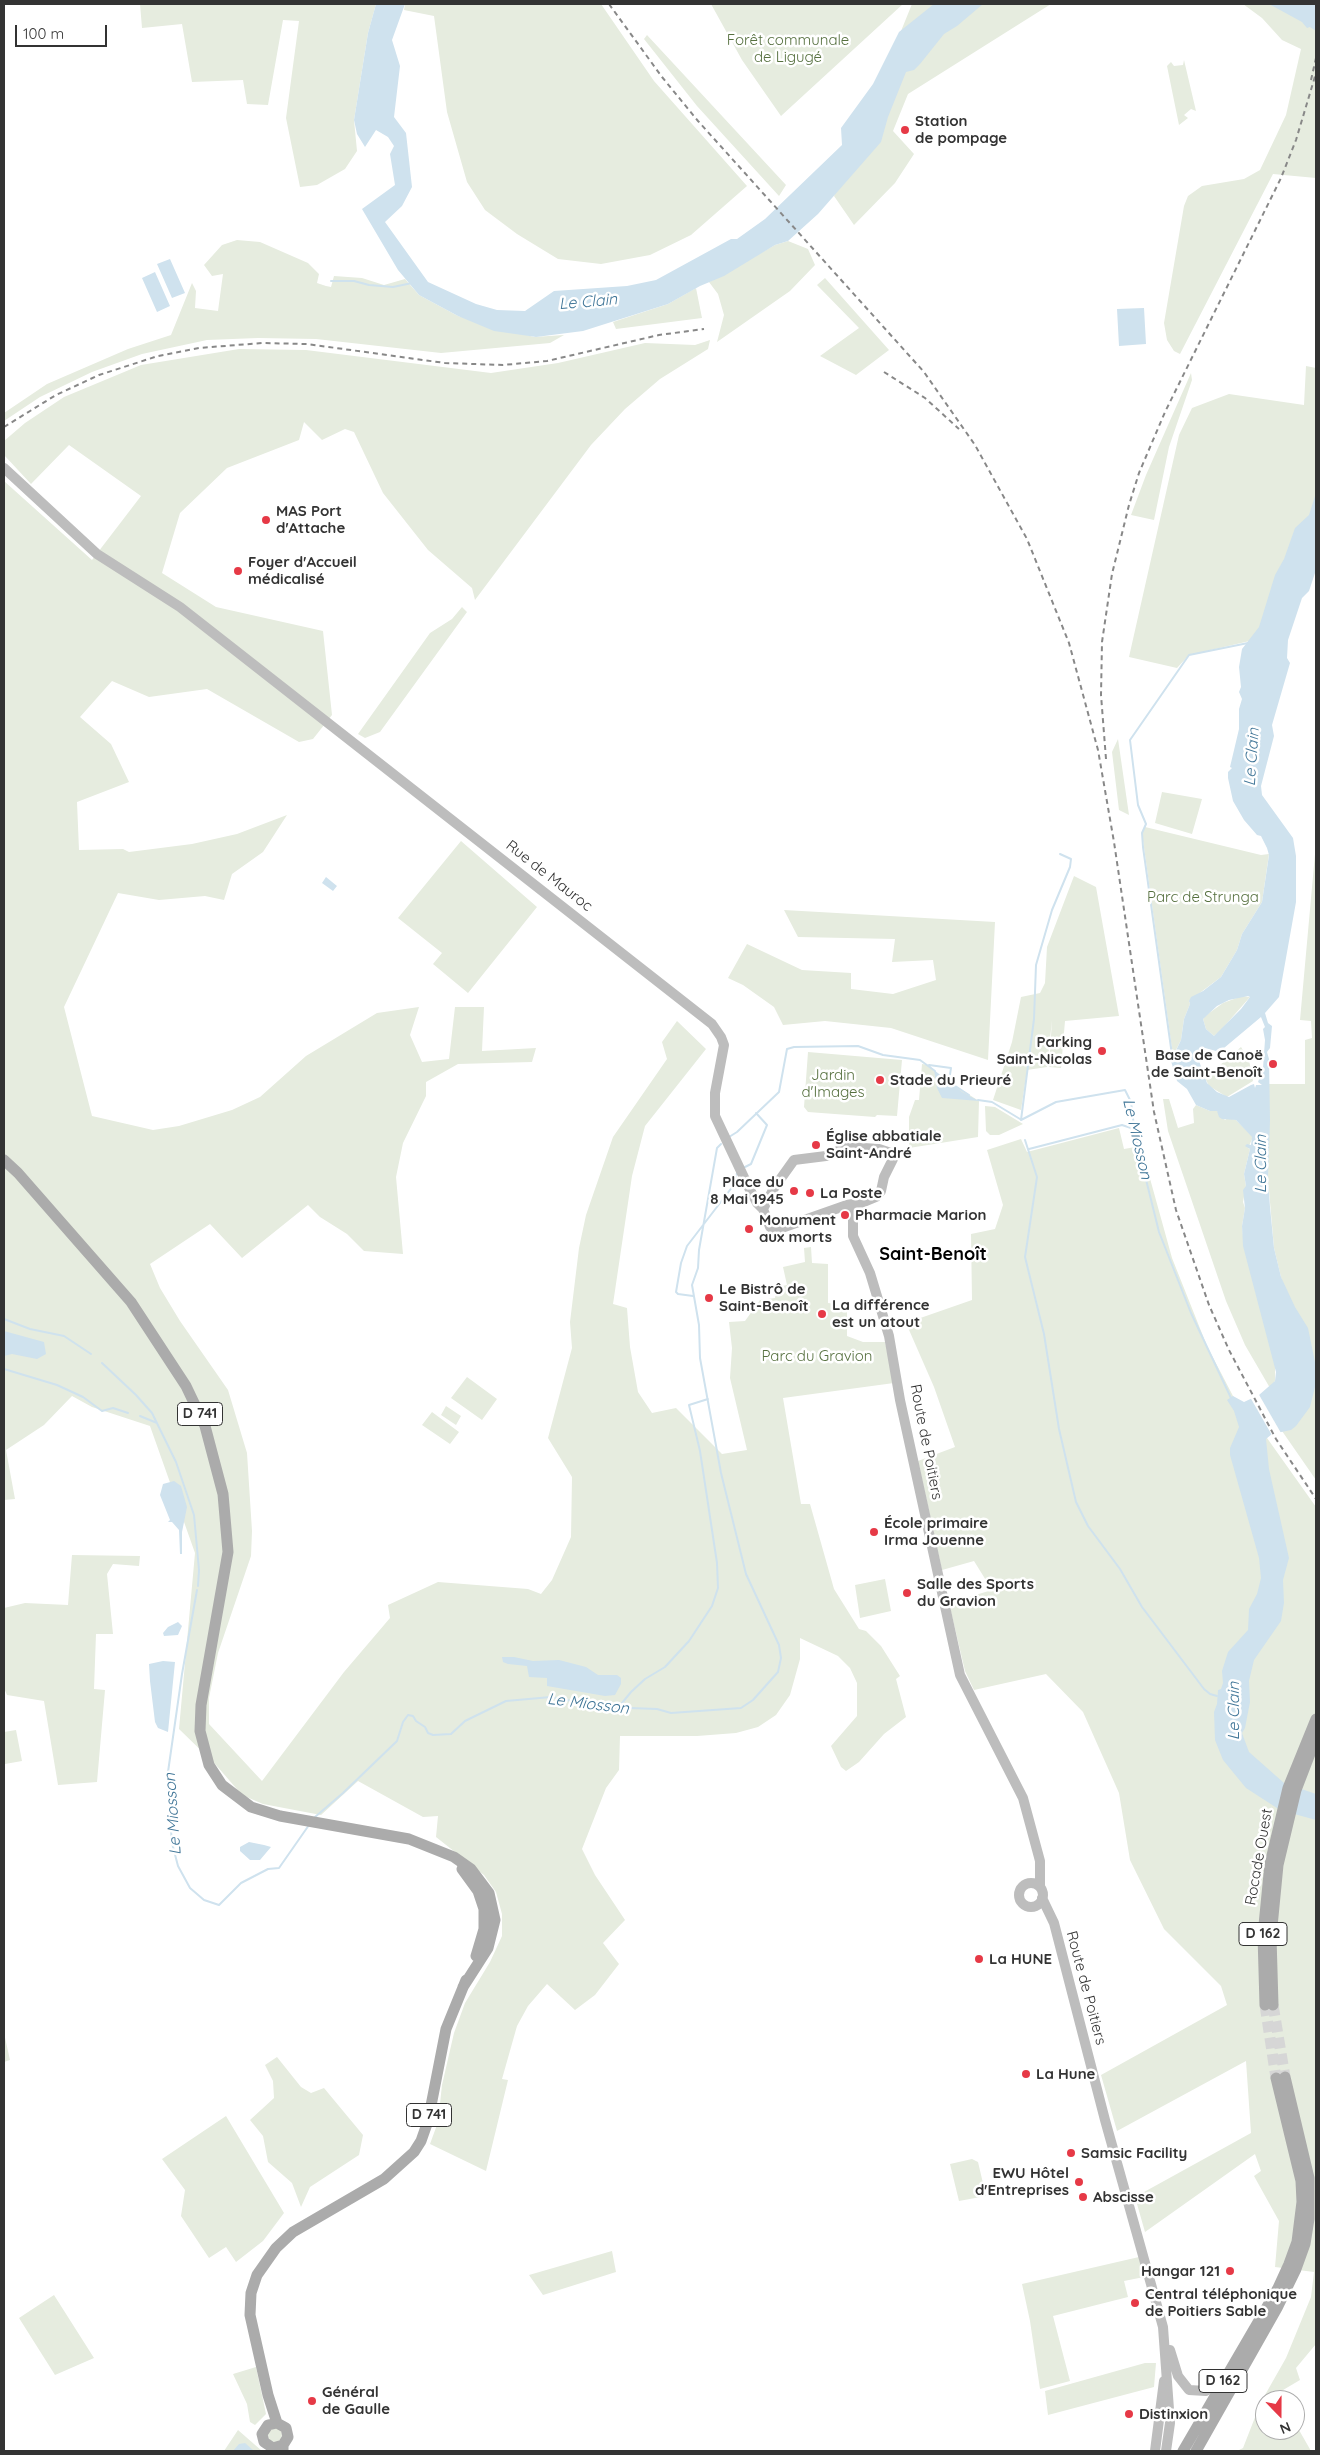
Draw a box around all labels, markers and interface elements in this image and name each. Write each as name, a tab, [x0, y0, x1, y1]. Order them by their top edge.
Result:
scale bar	[18, 15, 110, 47]
text: 100 m	[23, 24, 64, 43]
park label: Forêt communale de Ligugé	[727, 31, 849, 66]
place label: Station de pompage	[915, 112, 1007, 147]
marker: Station de pompage	[899, 124, 911, 136]
water label: Le Clain	[558, 290, 618, 314]
place label: MAS Port d'Attache	[276, 502, 345, 537]
marker: MAS Port d'Attache	[260, 514, 272, 526]
place label: Foyer d'Accueil médicalisé	[248, 553, 357, 588]
marker: Foyer d'Accueil médicalisé	[232, 565, 244, 577]
water label: Le Clain	[1240, 727, 1264, 787]
street label: Rue de Mauroc	[502, 837, 596, 915]
park label: Parc de Strunga	[1147, 888, 1259, 906]
place label: Parking Saint-Nicolas	[997, 1033, 1092, 1068]
marker: Parking Saint-Nicolas	[1096, 1045, 1108, 1057]
place label: Base de Canoë de Saint-Benoît	[1151, 1046, 1263, 1081]
marker: Base de Canoë de Saint-Benoît	[1267, 1058, 1279, 1070]
park label: Jardin d'Images	[801, 1066, 865, 1101]
place label: Stade du Prieuré	[890, 1071, 1011, 1089]
marker: Stade du Prieuré	[874, 1074, 886, 1086]
water label: Le Miosson	[1118, 1097, 1156, 1181]
place label: Église abbatiale Saint-André	[826, 1127, 942, 1162]
water label: Le Clain	[1251, 1135, 1271, 1193]
marker: Église abbatiale Saint-André	[810, 1139, 822, 1151]
place label: Place du 8 Mai 1945	[710, 1173, 784, 1208]
place label: La Poste	[820, 1184, 882, 1202]
marker: Place du 8 Mai 1945	[788, 1185, 800, 1197]
marker: La Poste	[804, 1187, 816, 1199]
place label: Pharmacie Marion	[855, 1206, 986, 1224]
marker: Pharmacie Marion	[839, 1209, 851, 1221]
place label: Monument aux morts	[759, 1211, 836, 1246]
marker: Monument aux morts	[743, 1223, 755, 1235]
district label: Saint-Benoît	[879, 1244, 987, 1266]
place label: Le Bistrô de Saint-Benoît	[719, 1280, 809, 1315]
marker: Le Bistrô de Saint-Benoît	[703, 1292, 715, 1304]
place label: La différence est un atout	[832, 1296, 930, 1331]
marker: La différence est un atout	[816, 1308, 828, 1320]
park label: Parc du Gravion	[761, 1347, 873, 1365]
street label: Route de Poitiers	[906, 1383, 946, 1501]
road number: D 741	[178, 1402, 222, 1426]
place label: École primaire Irma Jouenne	[884, 1514, 988, 1549]
marker: École primaire Irma Jouenne	[868, 1526, 880, 1538]
place label: Salle des Sports du Gravion	[917, 1575, 1034, 1610]
marker: Salle des Sports du Gravion	[901, 1587, 913, 1599]
water label: Le Clain	[1224, 1682, 1244, 1740]
water label: Le Miosson	[546, 1689, 630, 1719]
water label: Le Miosson	[161, 1772, 185, 1856]
street label: Rocade Ouest	[1242, 1807, 1276, 1907]
road number: D 162	[1239, 1922, 1287, 1946]
street label: Route de Poitiers	[1062, 1929, 1110, 2047]
place label: La HUNE	[989, 1950, 1052, 1968]
marker: La HUNE	[973, 1953, 985, 1965]
place label: La Hune	[1036, 2065, 1095, 2083]
marker: La Hune	[1020, 2068, 1032, 2080]
road number: D 741	[406, 2104, 452, 2126]
place label: Samsic Facility	[1081, 2144, 1187, 2162]
marker: Samsic Facility	[1065, 2147, 1077, 2159]
place label: EWU Hôtel d'Entreprises	[975, 2164, 1069, 2199]
marker: EWU Hôtel d'Entreprises	[1073, 2176, 1085, 2188]
place label: Abscisse	[1093, 2188, 1154, 2206]
marker: Abscisse	[1077, 2191, 1089, 2203]
place label: Hangar 121	[1141, 2262, 1220, 2280]
marker: Hangar 121	[1224, 2265, 1236, 2277]
place label: Central téléphonique de Poitiers Sable	[1145, 2285, 1297, 2320]
marker: Central téléphonique de Poitiers Sable	[1129, 2297, 1141, 2309]
road number: D 162	[1199, 2370, 1247, 2392]
place label: Général de Gaulle	[322, 2383, 390, 2418]
north arrow	[1255, 2390, 1305, 2440]
marker: Général de Gaulle	[306, 2395, 318, 2407]
place label: Distinxion	[1139, 2405, 1208, 2423]
marker: Distinxion	[1123, 2408, 1135, 2420]
text: N	[1277, 2418, 1293, 2438]

